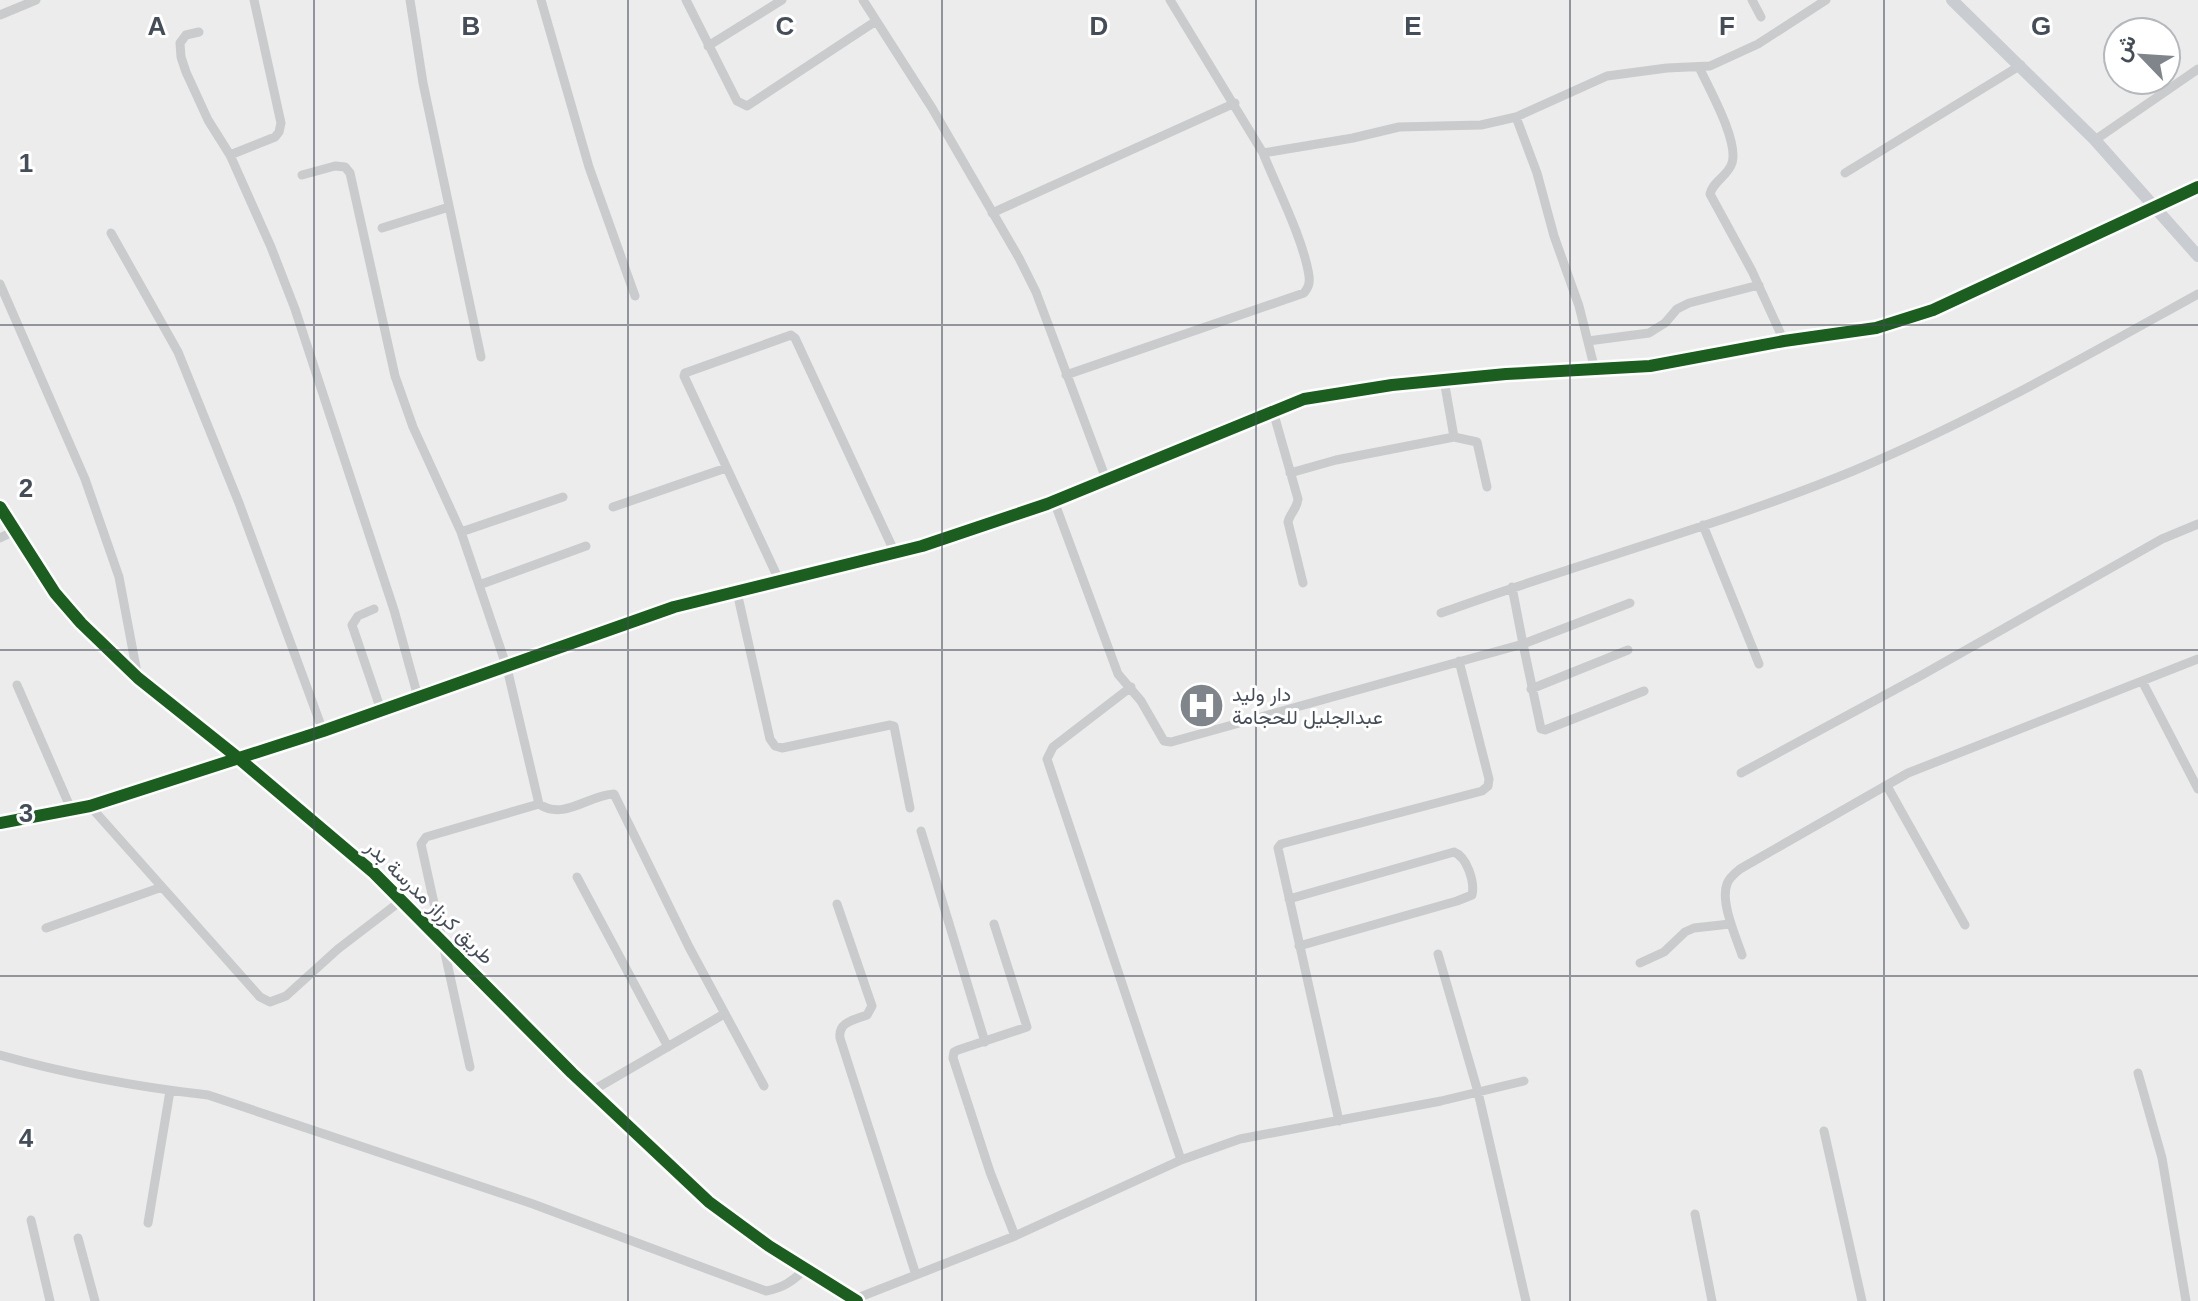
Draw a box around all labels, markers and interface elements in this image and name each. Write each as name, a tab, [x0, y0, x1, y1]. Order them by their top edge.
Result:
text: A	[148, 11, 167, 41]
text: B	[462, 11, 480, 41]
text: C	[776, 11, 795, 41]
text: D	[1090, 11, 1108, 41]
text: E	[1404, 11, 1422, 41]
text: F	[1719, 11, 1735, 41]
text: G	[2031, 11, 2051, 41]
north arrow	[2102, 16, 2182, 96]
text: ش	[2107, 30, 2142, 65]
text: 1	[19, 148, 33, 178]
text: 2	[19, 473, 33, 503]
hospital icon: دار وليد عبدالجليل للحجامة	[1177, 681, 1225, 729]
place label: دار وليد عبدالجليل للحجامة	[1232, 683, 1383, 729]
text: 3	[19, 798, 33, 828]
street label: طريق كرزاز مدرسة بدر	[360, 835, 498, 970]
text: 4	[19, 1123, 34, 1153]

